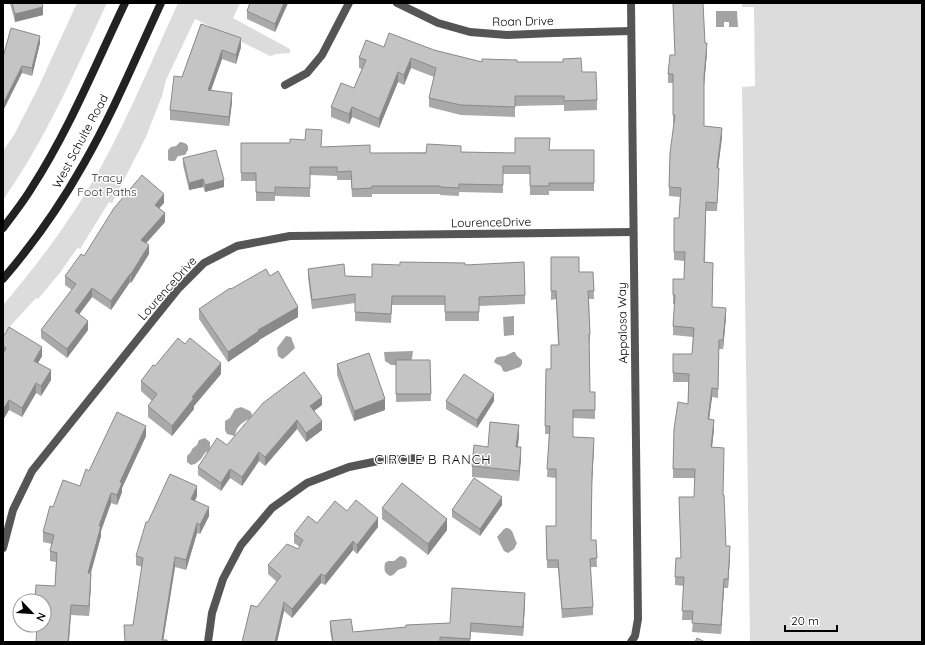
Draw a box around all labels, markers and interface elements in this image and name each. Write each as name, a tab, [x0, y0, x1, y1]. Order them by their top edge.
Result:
street label: Roan Drive	[492, 13, 554, 29]
street label: West Schulte Road	[49, 91, 111, 191]
park label: Tracy Foot Paths	[77, 170, 137, 199]
street label: LourenceDrive	[451, 214, 532, 230]
street label: LourenceDrive	[135, 253, 200, 323]
street label: Appalosa Way	[614, 282, 630, 364]
district label: CIRCLE B RANCH	[374, 451, 492, 467]
north arrow	[12, 593, 52, 633]
scale bar	[785, 607, 837, 633]
text: N	[33, 611, 49, 624]
text: 20 m	[791, 613, 819, 628]

